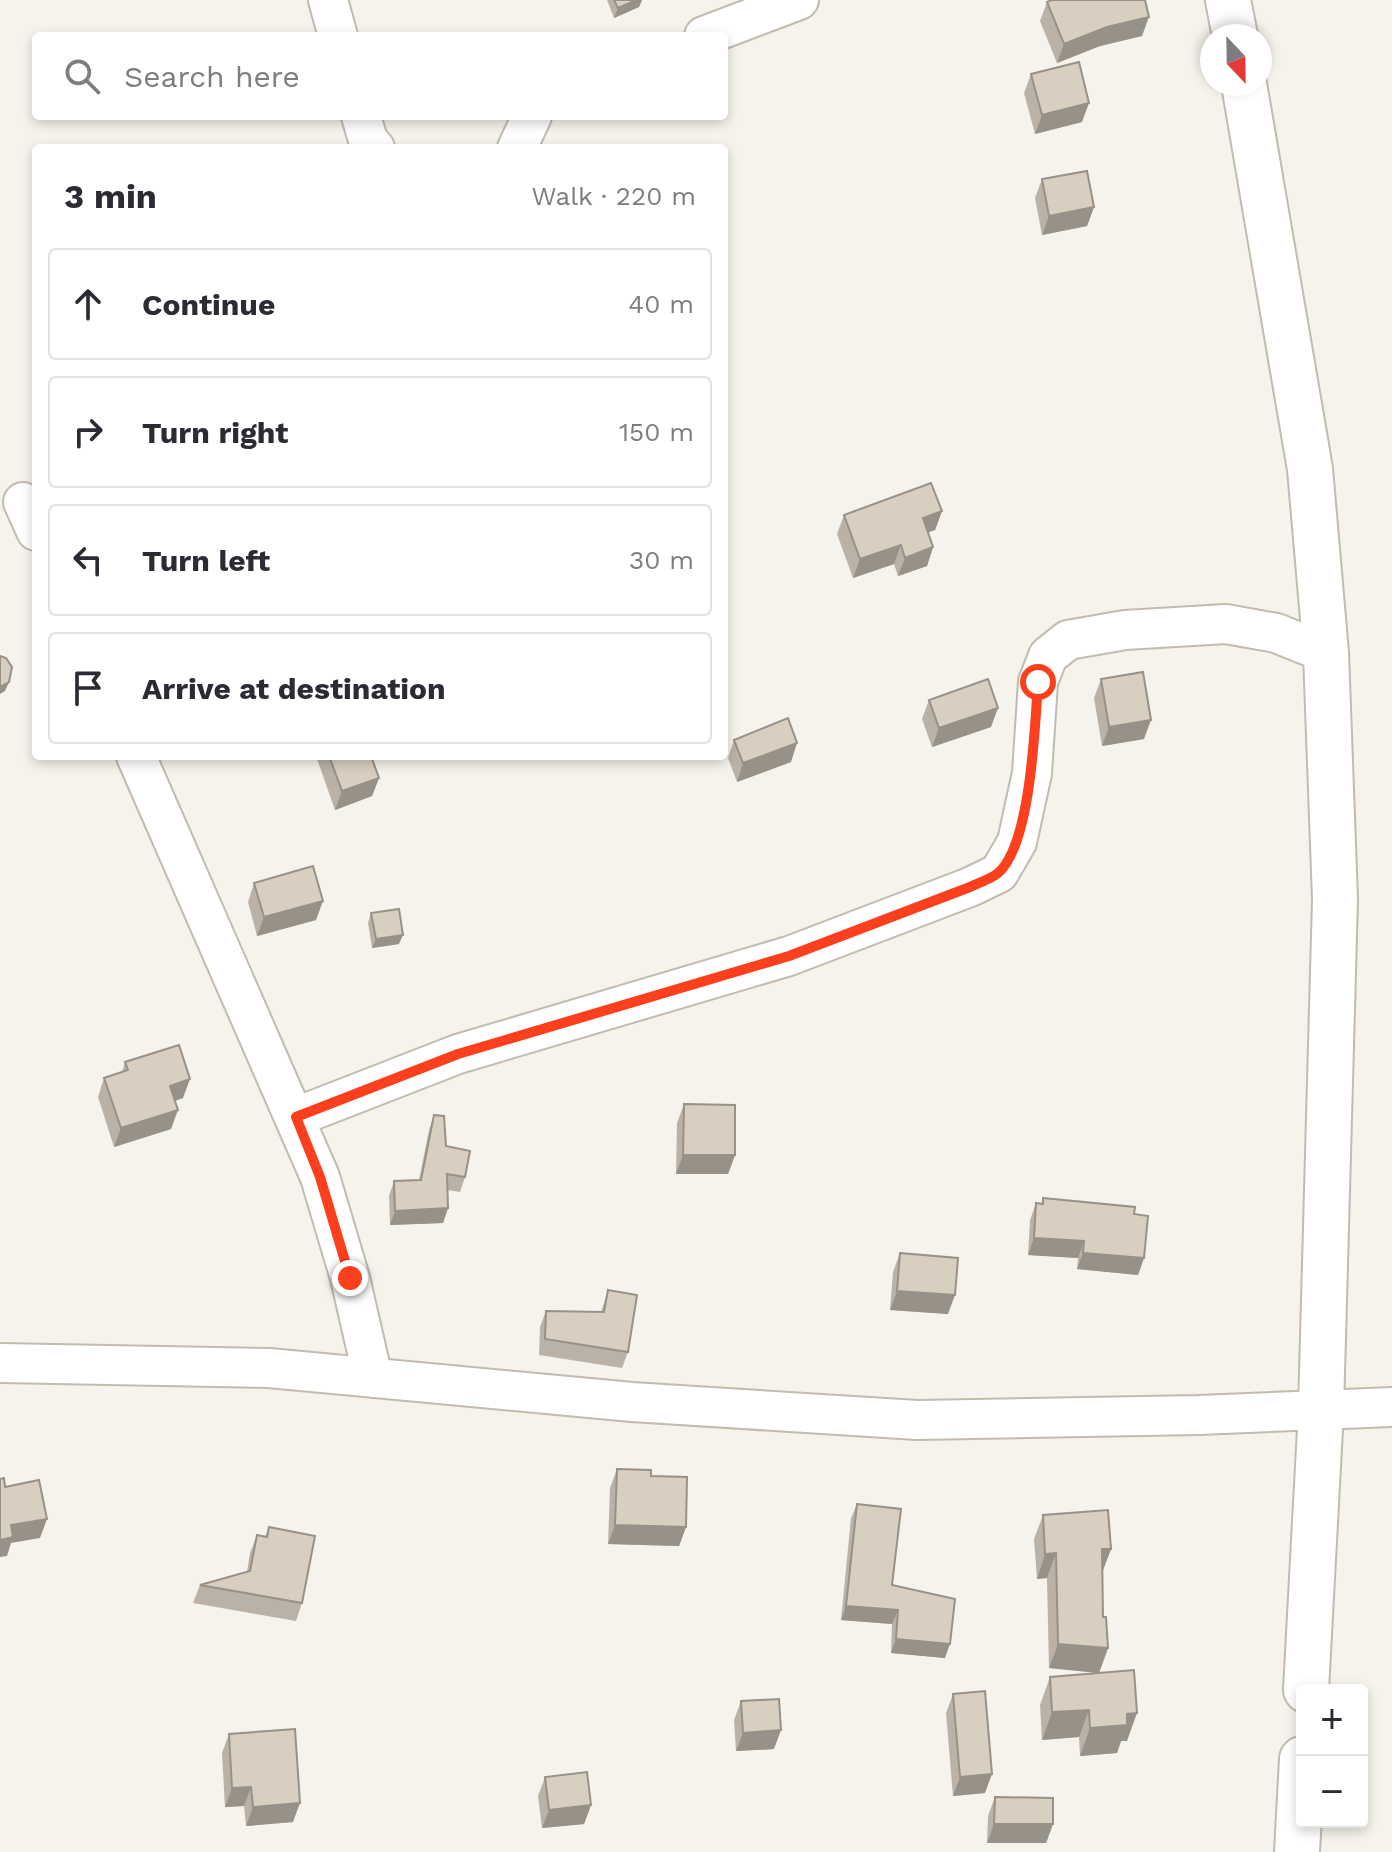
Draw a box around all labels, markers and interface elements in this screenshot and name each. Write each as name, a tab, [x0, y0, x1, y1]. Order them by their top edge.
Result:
north arrow	[1200, 24, 1272, 96]
search box	[32, 32, 728, 120]
icon: search	[60, 54, 104, 98]
text: Search here	[124, 59, 300, 94]
text: 3 min	[64, 176, 157, 216]
text: Walk · 220 m	[531, 181, 696, 211]
icon: ahead	[66, 282, 110, 326]
text: Continue	[142, 287, 275, 322]
text: 40 m	[628, 289, 694, 319]
icon: right	[66, 410, 110, 454]
text: Turn right	[142, 415, 288, 450]
text: 150 m	[619, 417, 694, 447]
icon: left	[66, 538, 110, 582]
text: Turn left	[142, 543, 270, 578]
text: 30 m	[629, 545, 694, 575]
route start	[1020, 664, 1056, 700]
icon: arrive	[66, 666, 110, 710]
text: Arrive at destination	[142, 671, 446, 706]
route end	[332, 1260, 368, 1296]
map controls	[1296, 1684, 1368, 1828]
button: +	[1296, 1684, 1368, 1756]
button: −	[1296, 1756, 1368, 1828]

